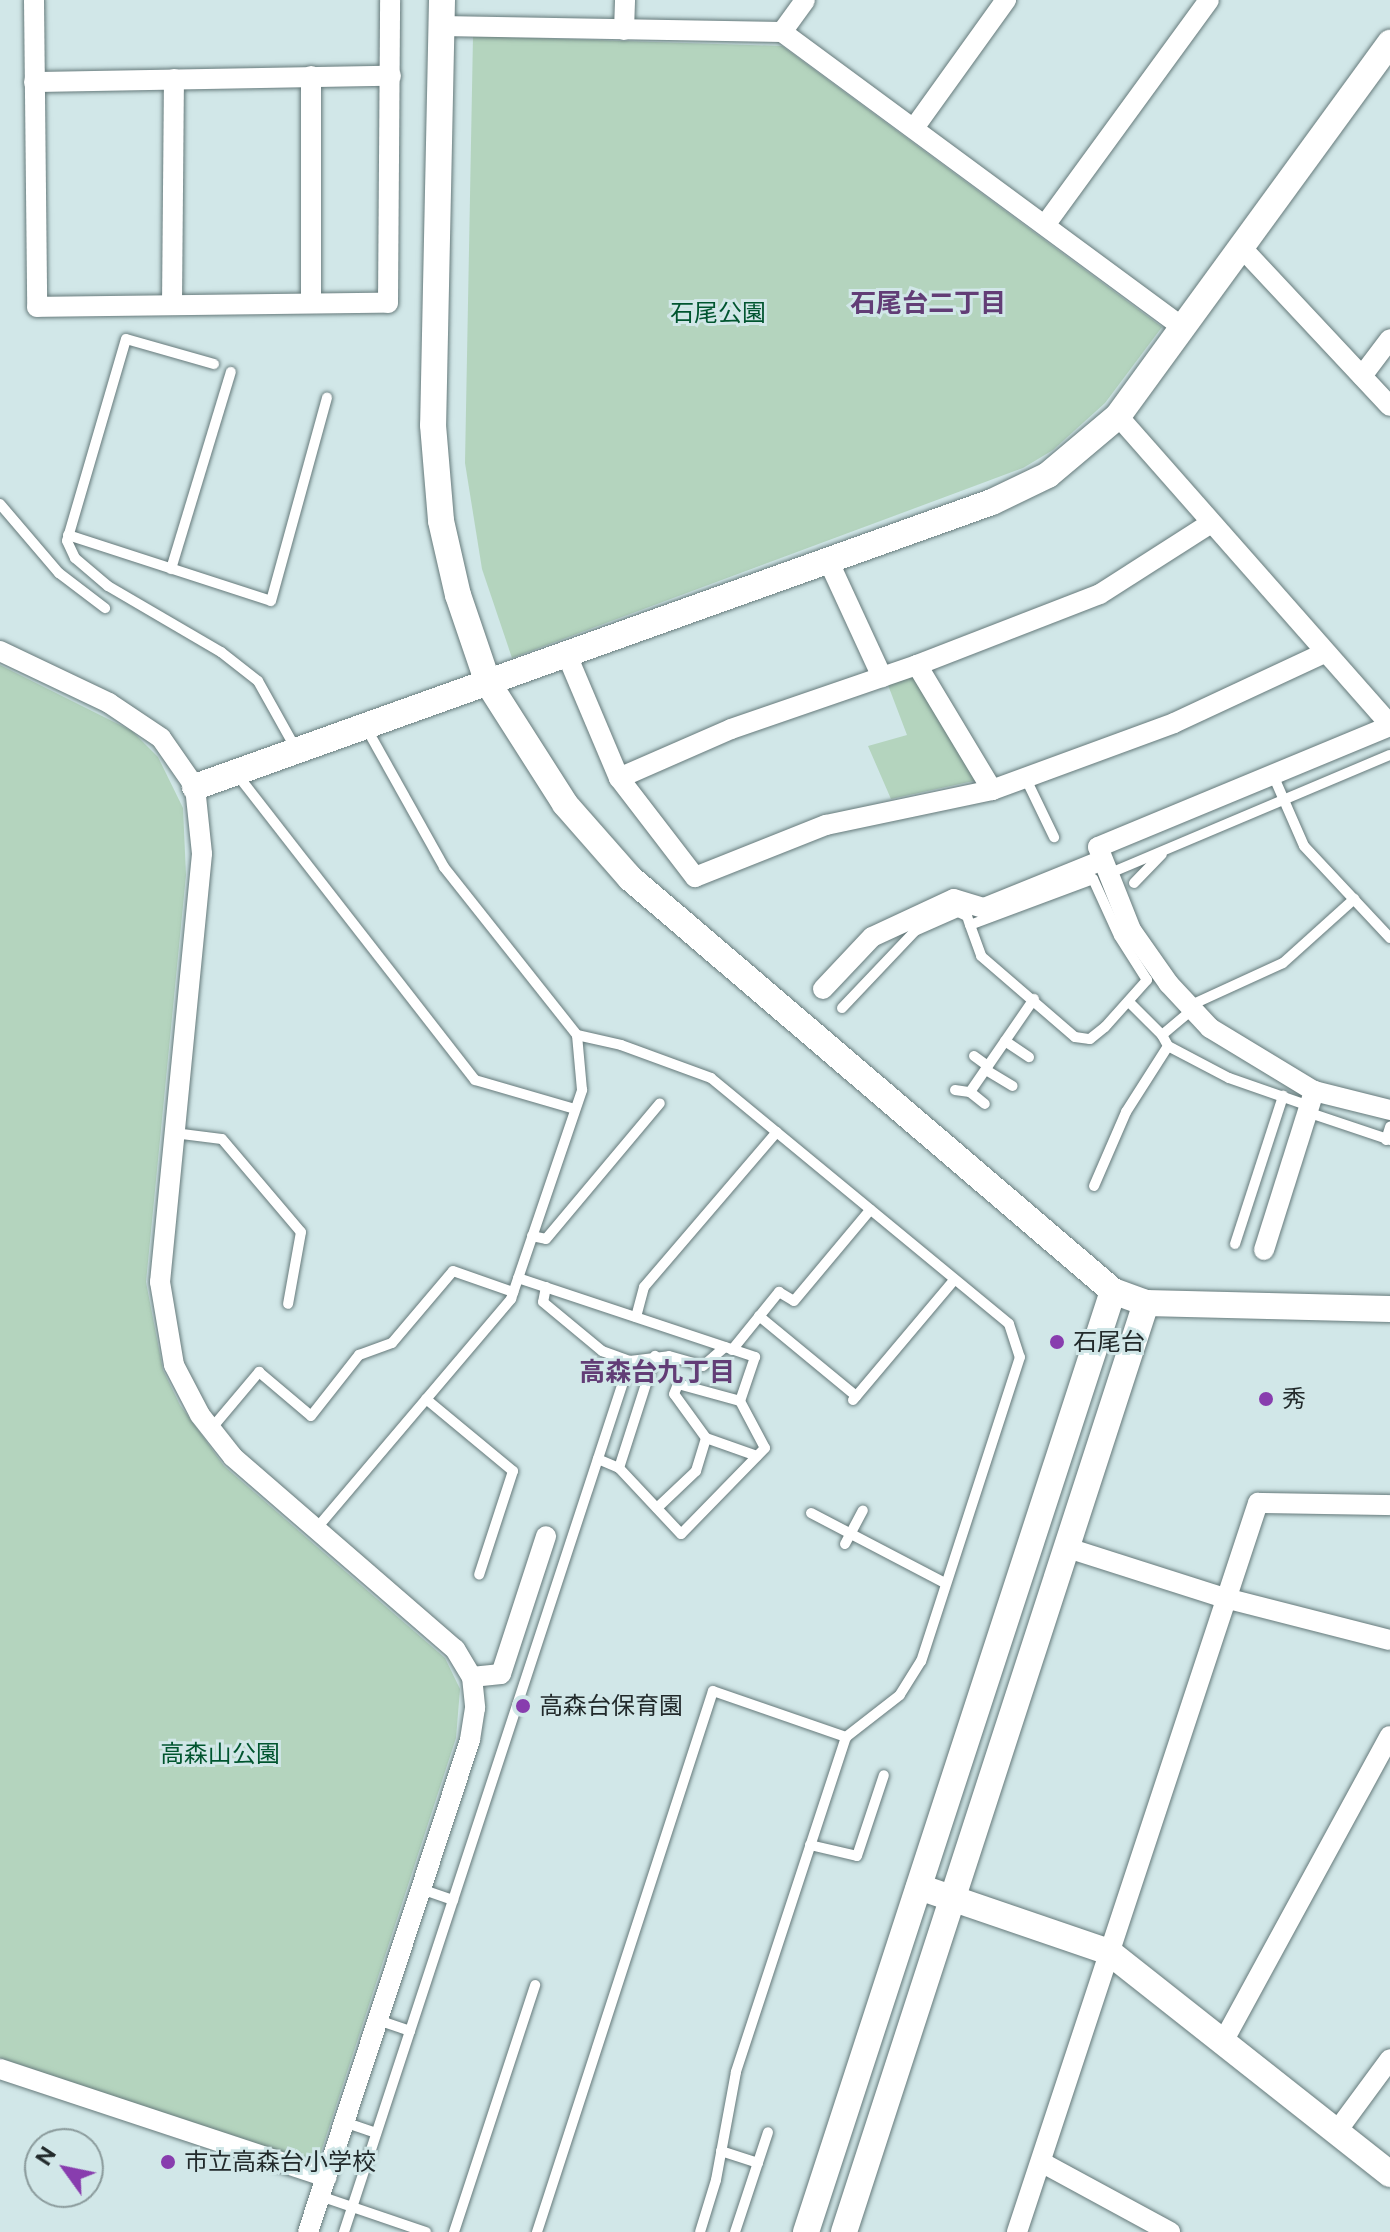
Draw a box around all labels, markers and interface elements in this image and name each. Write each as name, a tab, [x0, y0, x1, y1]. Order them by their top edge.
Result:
district label: 石尾台二丁目	[850, 287, 1006, 319]
park label: 石尾公園	[670, 299, 766, 327]
place label: 石尾台	[1073, 1328, 1145, 1356]
marker: 石尾台	[1048, 1333, 1066, 1351]
district label: 高森台九丁目	[579, 1356, 735, 1388]
place label: 秀	[1282, 1385, 1306, 1413]
marker: 秀	[1257, 1390, 1275, 1408]
place label: 高森台保育園	[539, 1692, 683, 1720]
marker: 高森台保育園	[514, 1697, 532, 1715]
park label: 高森山公園	[160, 1740, 280, 1768]
north arrow	[24, 2128, 104, 2208]
text: N	[30, 2142, 61, 2170]
place label: 市立高森台小学校	[184, 2148, 376, 2176]
marker: 市立高森台小学校	[159, 2153, 177, 2171]

